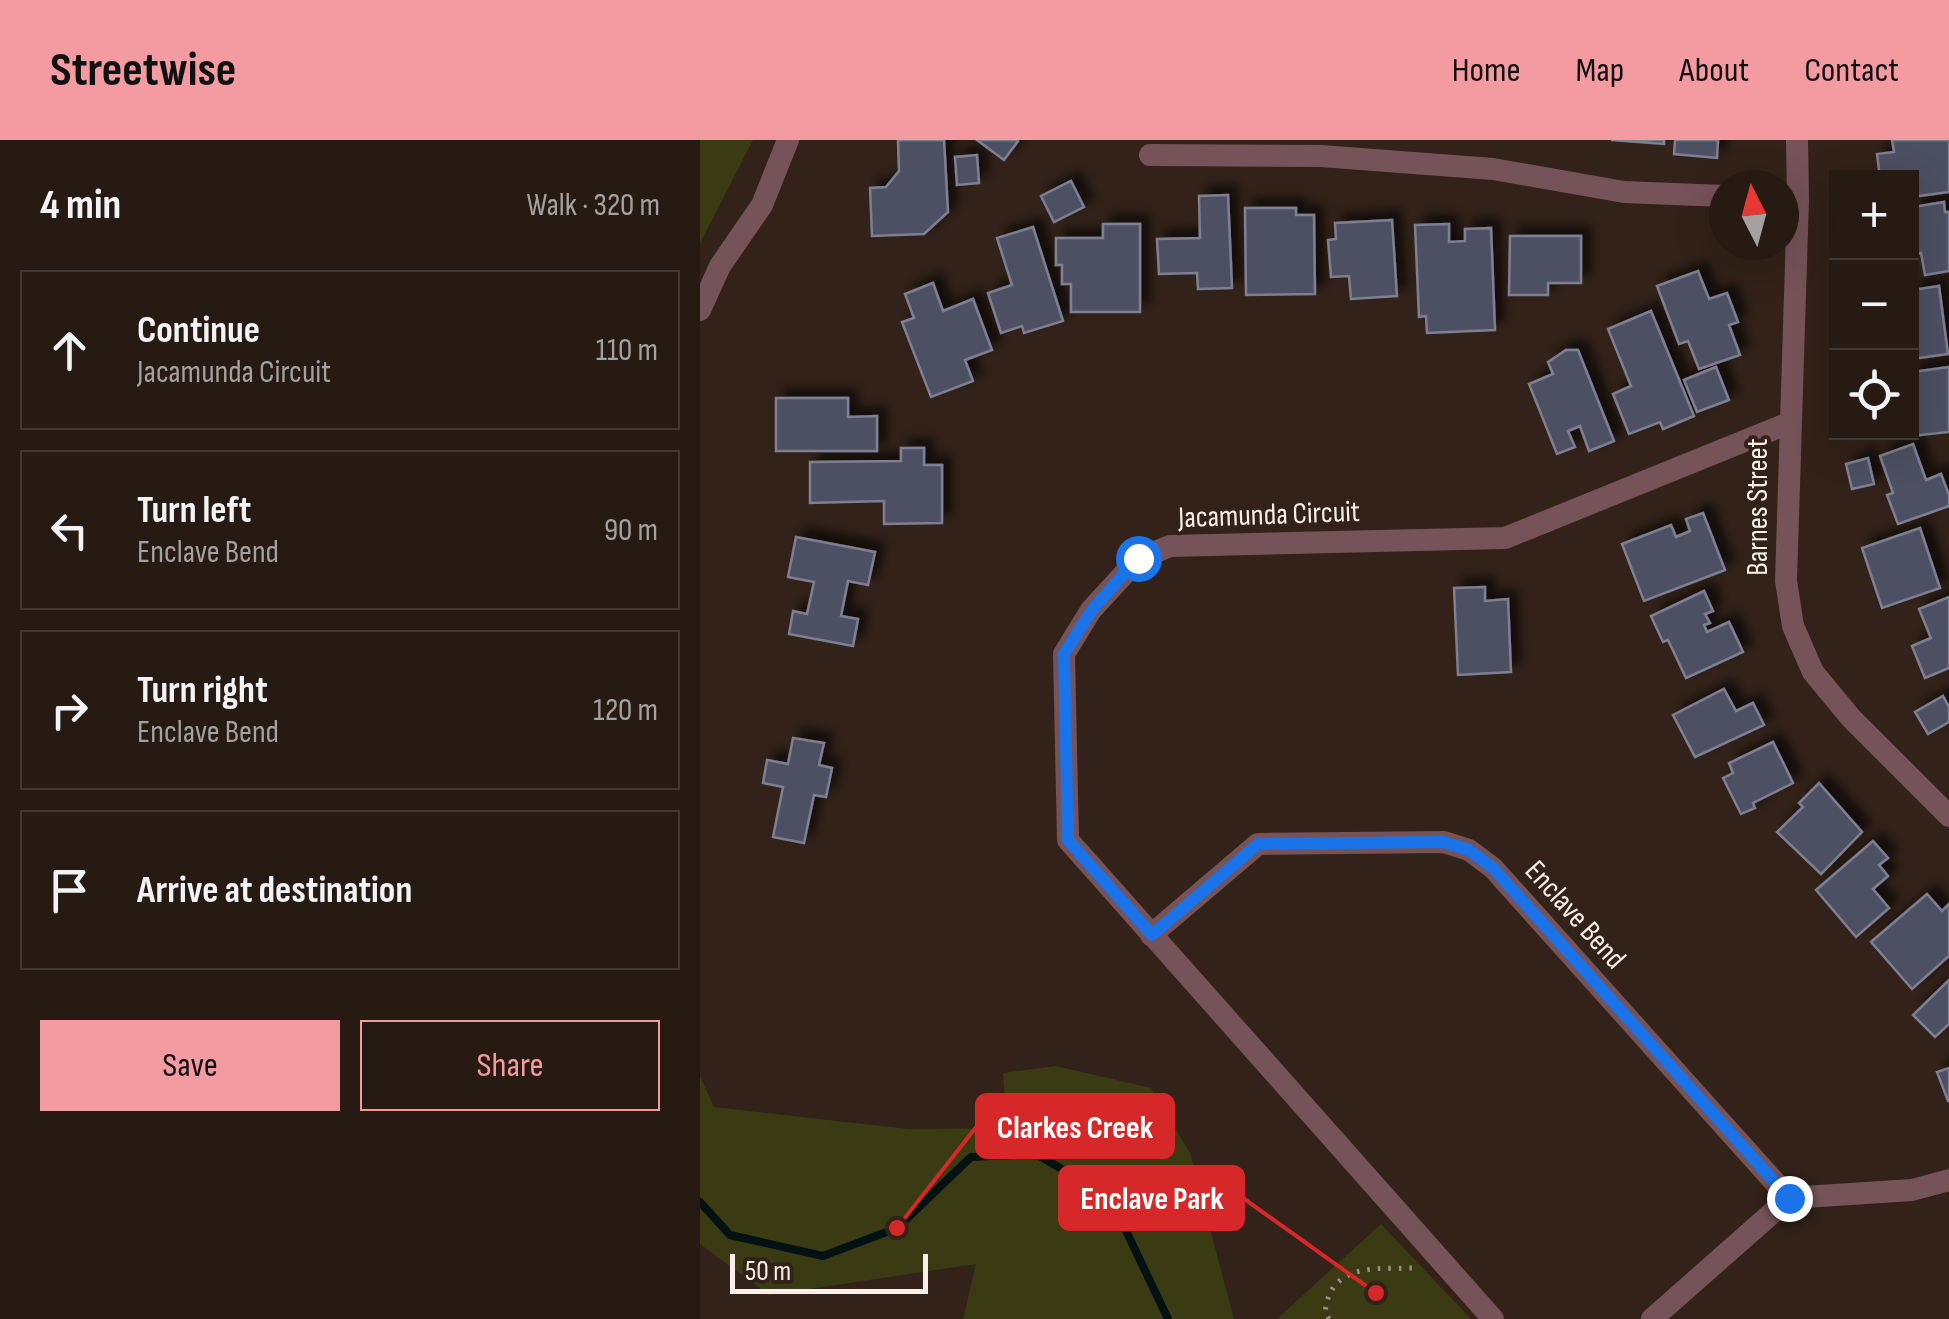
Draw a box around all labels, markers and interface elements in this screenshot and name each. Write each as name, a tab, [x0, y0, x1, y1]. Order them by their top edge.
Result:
text: Streetwise	[50, 42, 236, 99]
text: Home	[1452, 49, 1521, 92]
text: Map	[1576, 49, 1624, 92]
text: About	[1679, 49, 1749, 92]
text: Contact	[1804, 49, 1899, 92]
north arrow	[1709, 170, 1799, 260]
map controls	[1829, 170, 1919, 440]
button: +	[1829, 170, 1919, 260]
text: 4 min	[40, 180, 121, 231]
text: Walk · 320 m	[526, 186, 660, 225]
button: −	[1829, 260, 1919, 350]
text: Continue	[137, 308, 260, 353]
icon: ahead	[42, 323, 97, 378]
text: 110 m	[596, 331, 658, 370]
button: locate	[1829, 350, 1919, 440]
text: Jacamunda Circuit	[137, 353, 331, 392]
street label: Barnes Street	[1740, 438, 1776, 576]
text: Turn left	[137, 488, 251, 533]
street label: Jacamunda Circuit	[1176, 494, 1361, 536]
icon: left	[42, 503, 97, 558]
text: 90 m	[604, 511, 658, 550]
text: Enclave Bend	[137, 533, 279, 572]
route start	[1116, 536, 1162, 582]
text: Turn right	[137, 668, 268, 713]
icon: right	[42, 683, 97, 738]
text: 120 m	[593, 691, 658, 730]
text: Enclave Bend	[137, 713, 279, 752]
street label: Enclave Bend	[1517, 854, 1633, 976]
icon: arrive	[42, 863, 97, 918]
text: Arrive at destination	[137, 868, 412, 913]
button: Save	[40, 1020, 340, 1111]
button: Share	[360, 1020, 660, 1111]
callout: Clarkes Creek	[977, 1095, 1173, 1157]
text: Clarkes Creek	[997, 1109, 1154, 1148]
callout: Enclave Park	[1060, 1167, 1243, 1229]
route end	[1767, 1176, 1813, 1222]
text: Enclave Park	[1080, 1180, 1224, 1219]
scale bar	[730, 1249, 928, 1294]
text: 50 m	[745, 1255, 791, 1288]

